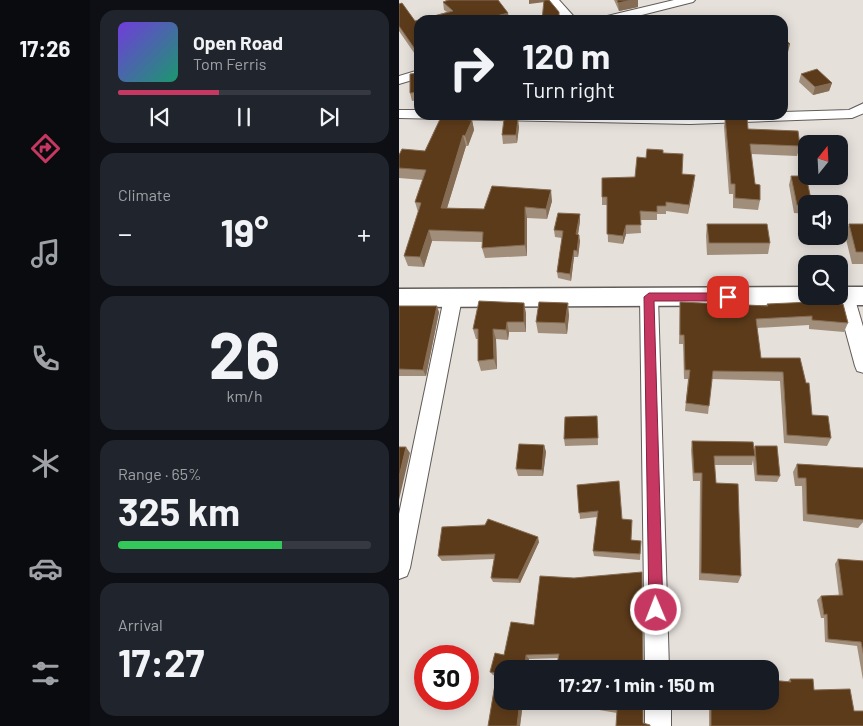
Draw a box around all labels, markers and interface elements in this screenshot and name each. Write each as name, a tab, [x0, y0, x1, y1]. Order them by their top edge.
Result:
text: Open Road	[193, 31, 283, 54]
text: 120 m	[522, 34, 610, 76]
text: 17:26	[20, 35, 70, 61]
icon: right	[439, 35, 504, 100]
text: Tom Ferris	[193, 54, 267, 73]
text: Turn right	[522, 76, 615, 102]
icon: previous	[146, 103, 174, 131]
icon: pause	[230, 103, 258, 131]
icon: next	[315, 103, 343, 131]
icon: directions	[28, 131, 63, 166]
north arrow	[798, 135, 848, 185]
map controls	[798, 135, 848, 305]
text: Climate	[118, 185, 171, 204]
button: sound	[798, 195, 848, 245]
text: 19°	[221, 209, 268, 255]
text: −	[118, 216, 132, 250]
text: +	[357, 216, 371, 250]
icon: music	[28, 236, 63, 271]
button: search	[798, 255, 848, 305]
pin	[707, 276, 749, 318]
icon: arrive	[714, 283, 742, 311]
text: 26	[209, 314, 280, 392]
icon: phone	[28, 341, 63, 376]
text: km/h	[226, 386, 263, 405]
icon: climate	[28, 446, 63, 481]
text: Range · 65%	[118, 464, 201, 483]
text: 325 km	[118, 488, 240, 534]
icon: car	[28, 551, 63, 586]
position arrow	[629, 583, 681, 635]
text: Arrival	[118, 615, 163, 634]
text: 17:27	[118, 639, 204, 685]
speed limit sign: 30	[414, 645, 479, 710]
icon: filters	[28, 656, 63, 691]
text: 17:27 · 1 min · 150 m	[558, 673, 715, 696]

